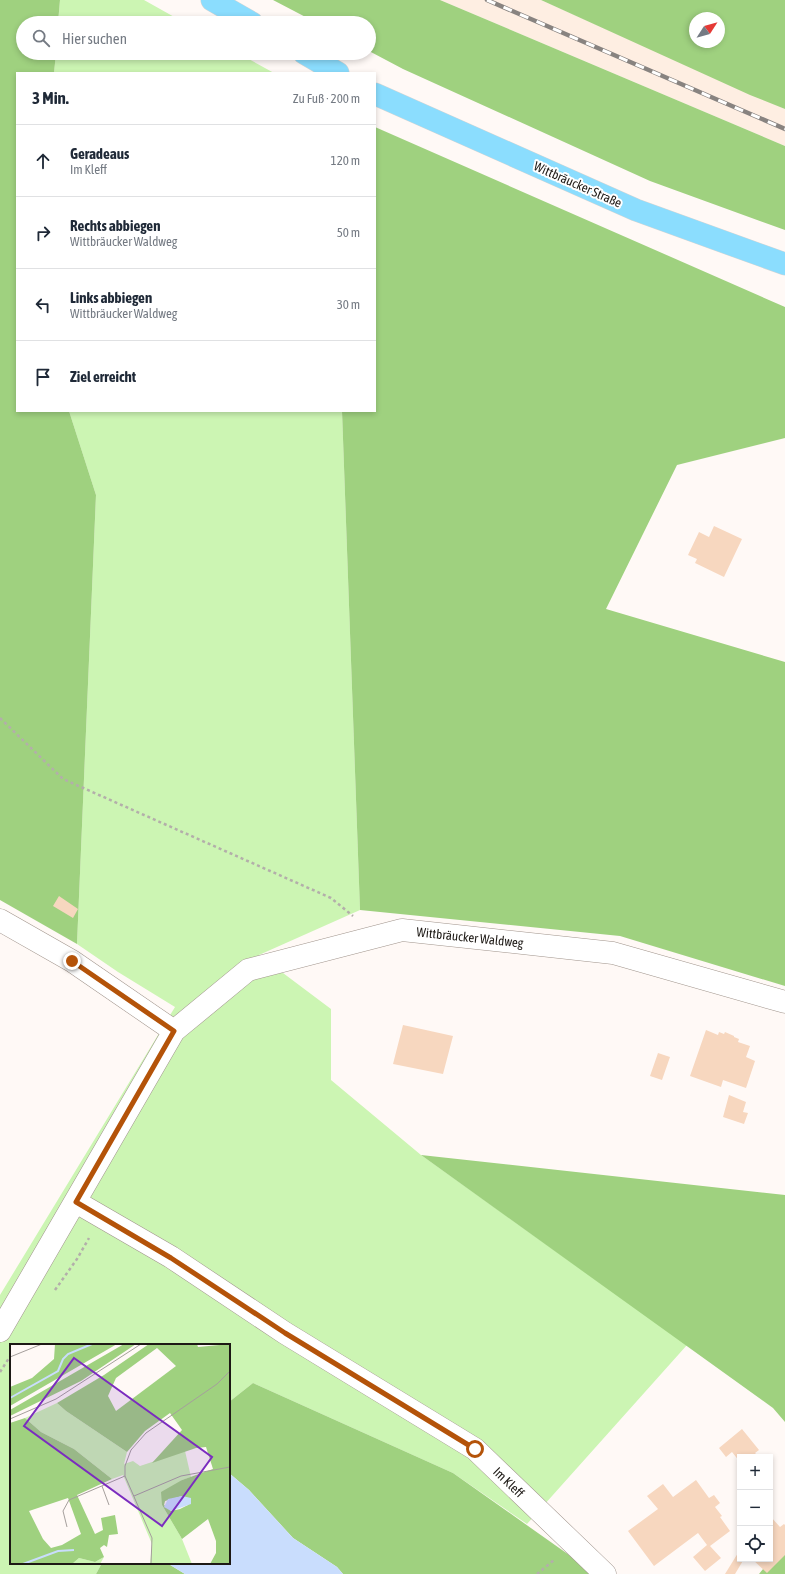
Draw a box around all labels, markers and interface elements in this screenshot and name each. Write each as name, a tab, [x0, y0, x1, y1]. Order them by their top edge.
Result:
north arrow	[689, 12, 725, 48]
search box	[16, 16, 376, 60]
icon: search	[30, 27, 52, 49]
text: Hier suchen	[62, 30, 127, 47]
text: 3 Min.	[32, 88, 69, 108]
text: Zu Fuß · 200 m	[293, 91, 360, 106]
text: Geradeaus	[70, 145, 129, 162]
icon: ahead	[32, 150, 54, 172]
text: 120 m	[331, 153, 360, 168]
street label: Wittbräucker Straße	[532, 158, 624, 211]
text: Im Kleff	[70, 162, 107, 177]
text: Rechts abbiegen	[70, 217, 160, 234]
icon: right	[32, 222, 54, 244]
text: 50 m	[337, 225, 360, 240]
text: Wittbräucker Waldweg	[70, 234, 177, 249]
text: Links abbiegen	[70, 289, 152, 306]
icon: left	[32, 294, 54, 316]
text: 30 m	[337, 297, 360, 312]
text: Wittbräucker Waldweg	[70, 306, 177, 321]
icon: arrive	[32, 366, 54, 388]
text: Ziel erreicht	[70, 368, 136, 385]
street label: Wittbräucker Waldweg	[416, 924, 525, 951]
route end	[63, 952, 81, 970]
inset map	[10, 1344, 230, 1564]
route start	[466, 1440, 484, 1458]
map controls	[737, 1454, 773, 1562]
button: +	[737, 1454, 773, 1490]
street label: Im Kleff	[490, 1464, 527, 1501]
button: −	[737, 1490, 773, 1526]
button: locate	[737, 1526, 773, 1562]

